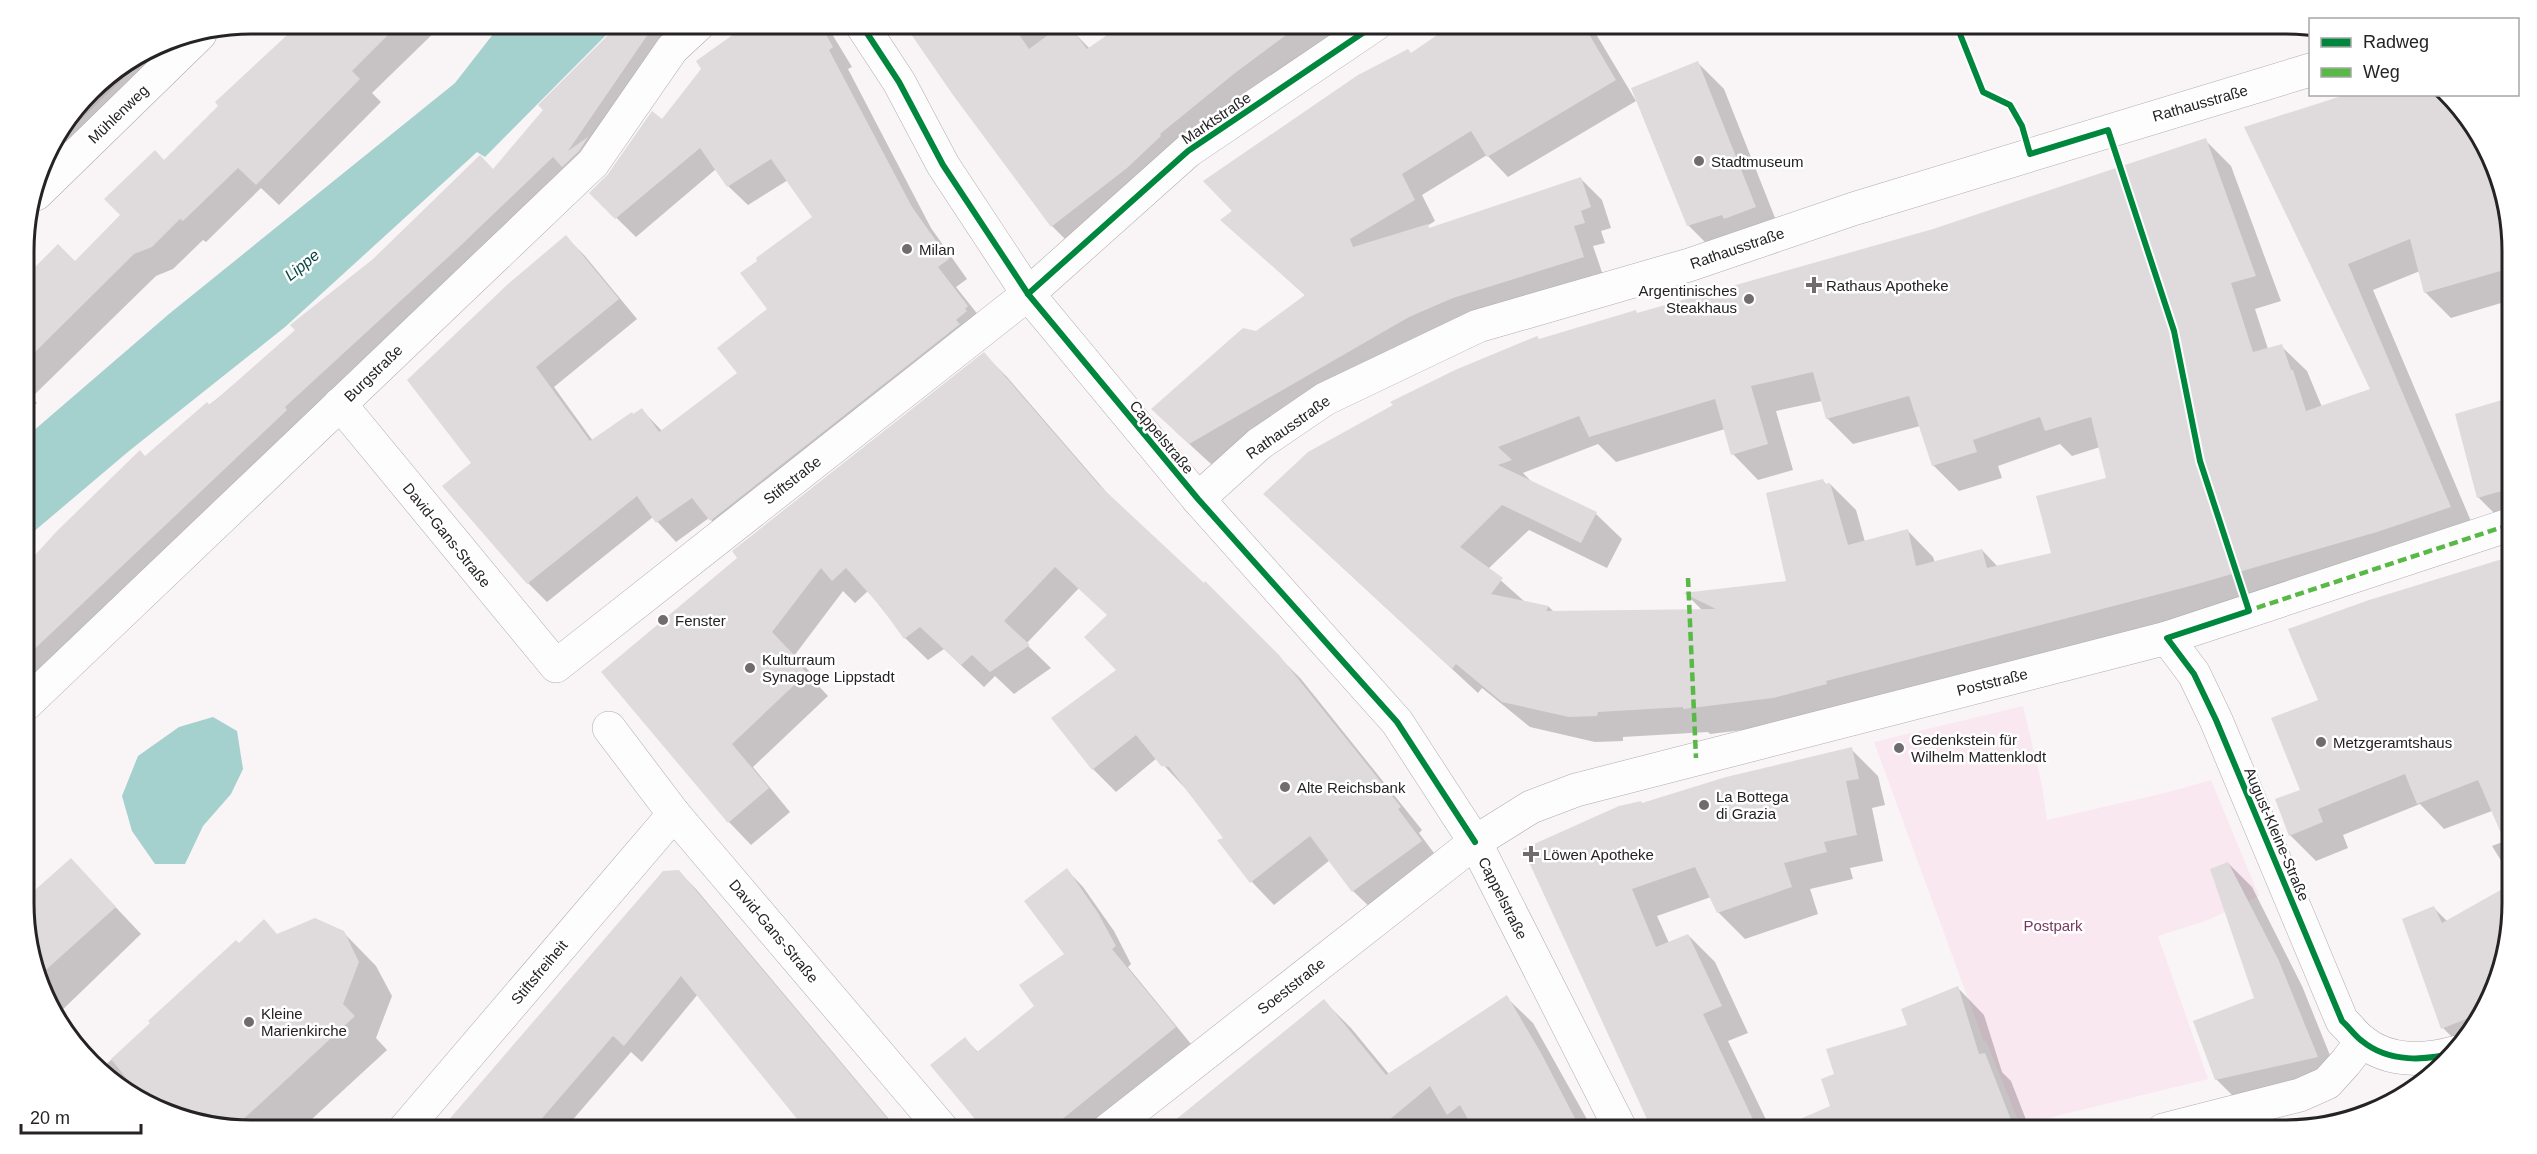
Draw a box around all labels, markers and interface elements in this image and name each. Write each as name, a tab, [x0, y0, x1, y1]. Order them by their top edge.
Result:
legend	[2309, 18, 2519, 96]
text: Radweg	[2363, 32, 2429, 52]
text: Weg	[2363, 62, 2400, 82]
street label: Mühlenweg	[85, 81, 151, 147]
street label: Rathausstraße	[2150, 81, 2250, 125]
street label: Marktstraße	[1178, 89, 1254, 147]
place label: Stadtmuseum	[1711, 153, 1804, 170]
marker: Stadtmuseum	[1692, 154, 1706, 168]
street label: Rathausstraße	[1688, 224, 1786, 272]
place label: Milan	[919, 241, 955, 258]
marker: Milan	[900, 242, 914, 256]
water label: Lippe	[281, 246, 323, 284]
place label: Rathaus Apotheke	[1826, 277, 1949, 294]
marker: Rathaus Apotheke	[1807, 278, 1821, 292]
place label: Argentinisches Steakhaus	[1639, 282, 1737, 316]
marker: Argentinisches Steakhaus	[1742, 292, 1756, 306]
street label: Burgstraße	[340, 341, 406, 405]
street label: Rathausstraße	[1243, 392, 1333, 462]
street label: Cappelstraße	[1127, 397, 1197, 477]
street label: Stiftstraße	[760, 452, 824, 508]
street label: David-Gans-Straße	[400, 479, 494, 591]
place label: Fenster	[675, 612, 726, 629]
marker: Fenster	[656, 613, 670, 627]
place label: Kulturraum Synagoge Lippstadt	[762, 651, 895, 685]
marker: Kulturraum Synagoge Lippstadt	[743, 661, 757, 675]
street label: Poststraße	[1955, 665, 2029, 699]
place label: Gedenkstein für Wilhelm Mattenklodt	[1911, 731, 2047, 765]
place label: Metzgeramtshaus	[2333, 734, 2452, 751]
marker: Metzgeramtshaus	[2314, 735, 2328, 749]
marker: Gedenkstein für Wilhelm Mattenklodt	[1892, 741, 1906, 755]
street label: August-Kleine-Straße	[2241, 765, 2313, 903]
place label: Alte Reichsbank	[1297, 779, 1406, 796]
marker: Alte Reichsbank	[1278, 780, 1292, 794]
place label: La Bottega di Grazia	[1716, 788, 1789, 822]
marker: La Bottega di Grazia	[1697, 798, 1711, 812]
place label: Löwen Apotheke	[1543, 846, 1654, 863]
marker: Löwen Apotheke	[1524, 847, 1538, 861]
street label: Cappelstraße	[1475, 854, 1531, 942]
street label: David-Gans-Straße	[726, 876, 822, 986]
park label: Postpark	[2023, 917, 2083, 934]
street label: Stiftsfreiheit	[507, 936, 571, 1007]
street label: Soeststraße	[1254, 954, 1328, 1018]
place label: Kleine Marienkirche	[261, 1005, 347, 1039]
marker: Kleine Marienkirche	[242, 1015, 256, 1029]
scale bar	[21, 1097, 141, 1135]
text: 20 m	[30, 1108, 70, 1128]

